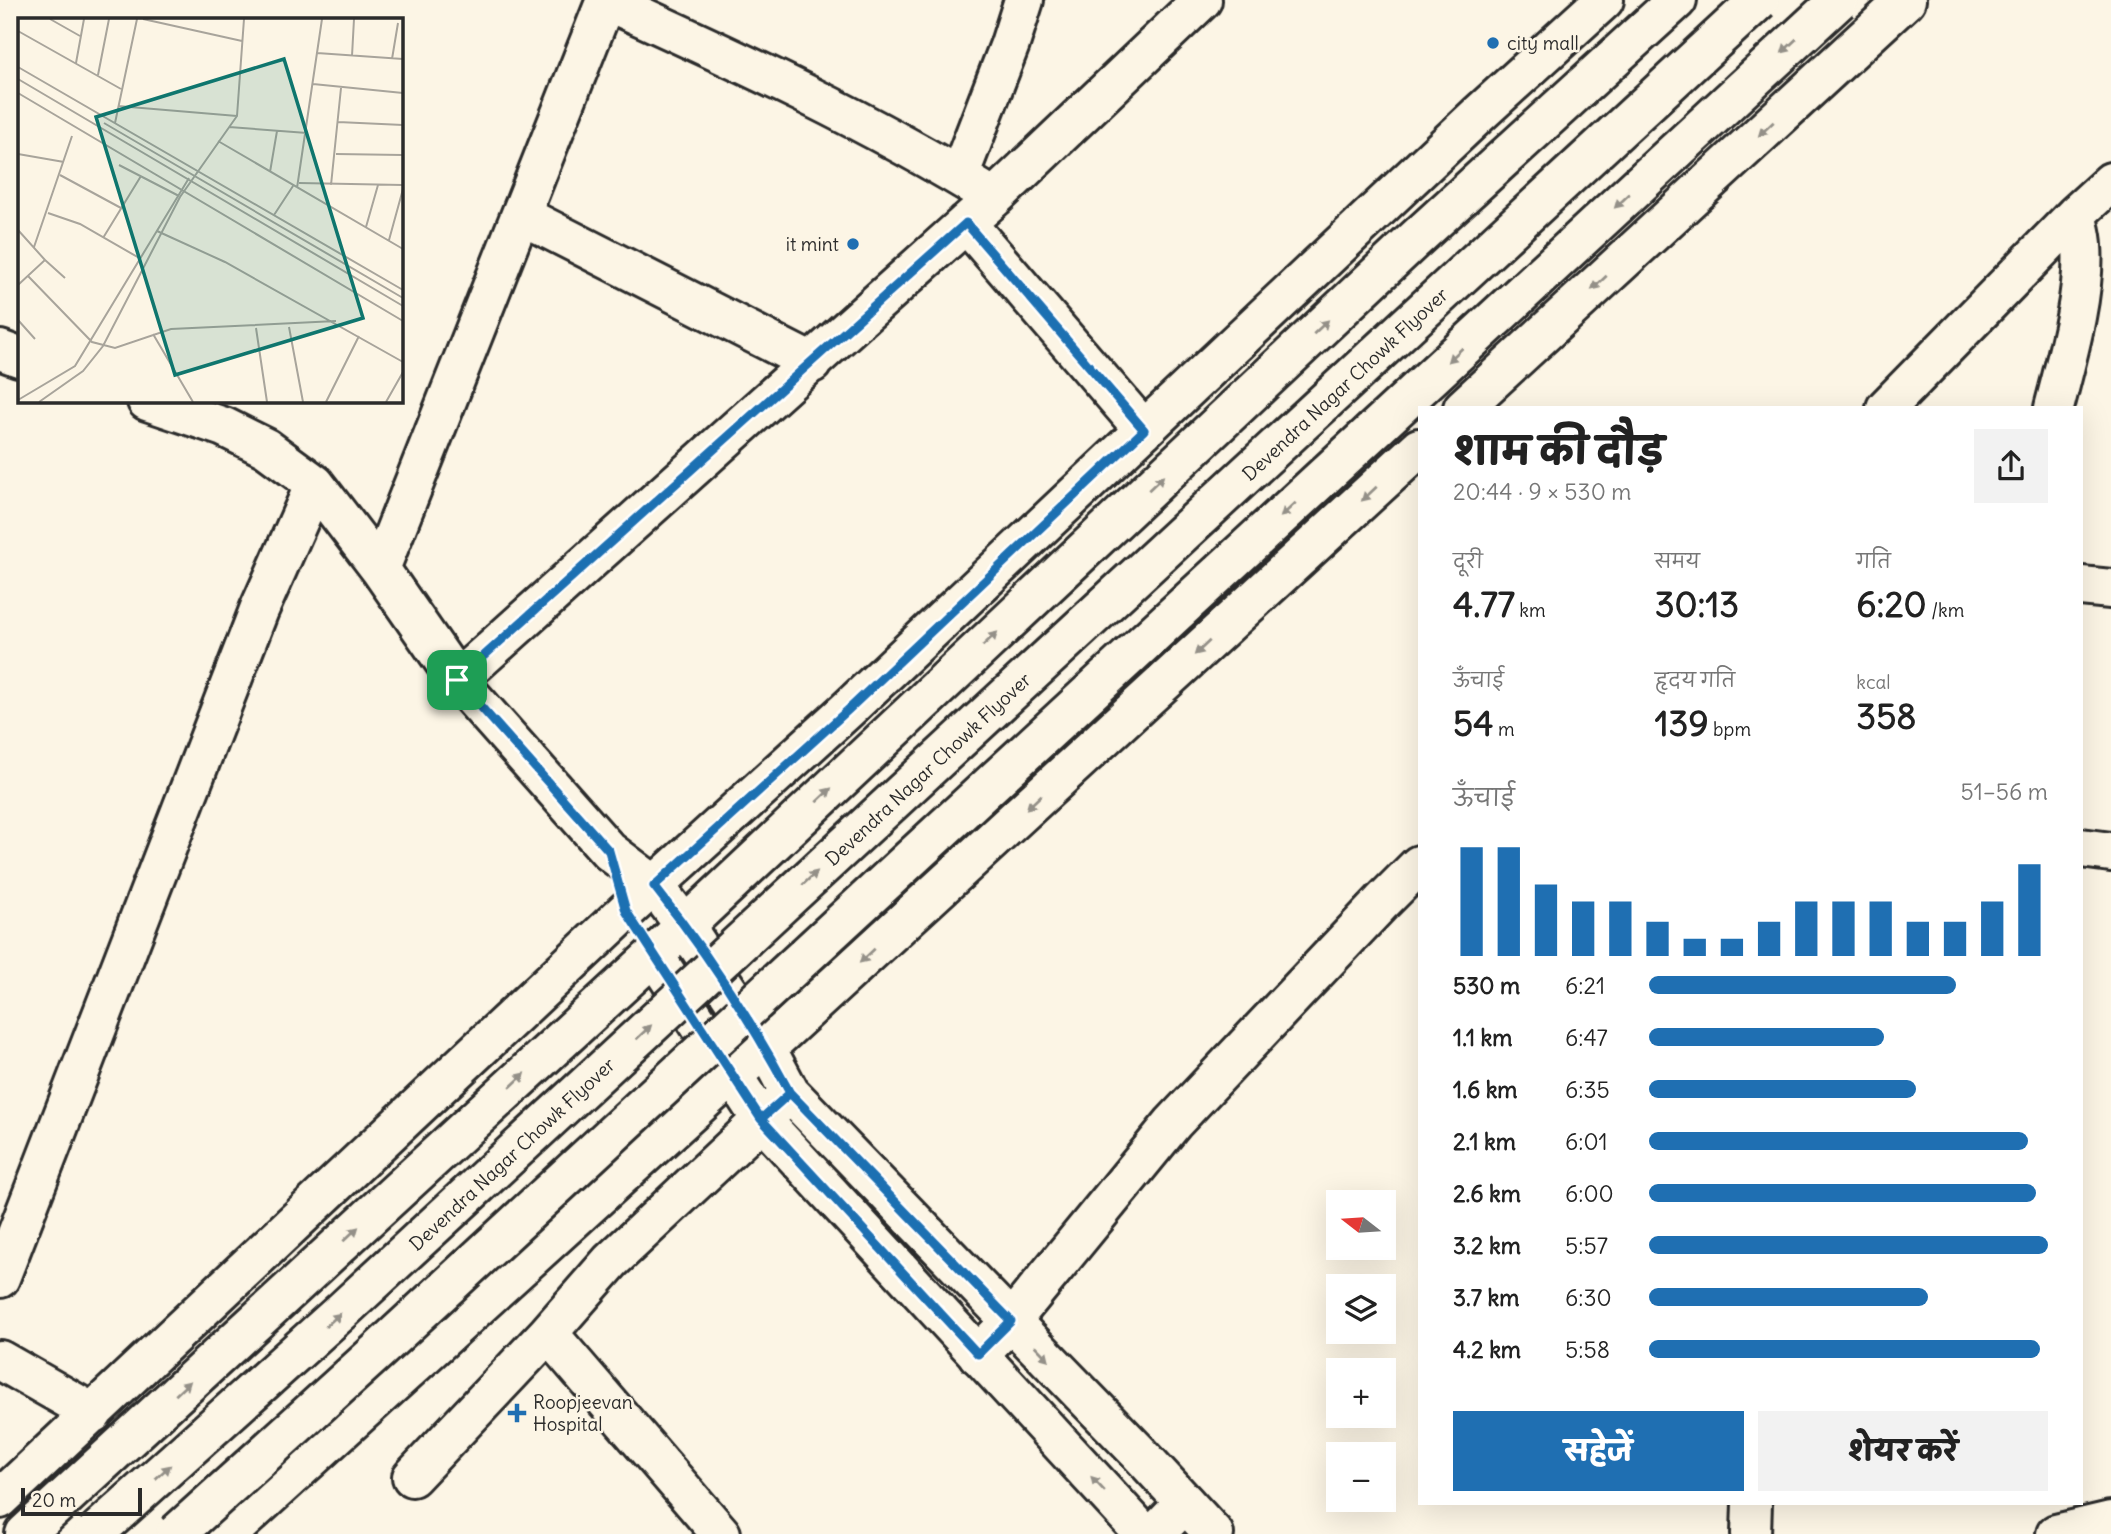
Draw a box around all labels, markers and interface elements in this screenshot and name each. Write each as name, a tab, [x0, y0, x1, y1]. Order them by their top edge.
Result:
inset map	[18, 18, 402, 402]
place label: city mall	[1507, 31, 1579, 55]
marker: city mall	[1485, 35, 1501, 51]
one-way arrow	[1781, 38, 1798, 54]
one-way arrow	[1757, 121, 1775, 137]
one-way arrow	[1614, 192, 1631, 208]
place label: it mint	[786, 232, 839, 256]
marker: it mint	[845, 236, 861, 252]
one-way arrow	[1590, 275, 1608, 291]
street label: Devendra Nagar Chowk Flyover	[1237, 282, 1453, 486]
one-way arrow	[1312, 320, 1329, 336]
one-way arrow	[1447, 347, 1464, 363]
text: शाम की दौड़	[1453, 427, 1664, 474]
button: share	[1974, 429, 2048, 503]
one-way arrow	[1147, 476, 1164, 492]
text: 20:44 · 9 × 530 m	[1453, 477, 1631, 506]
one-way arrow	[1360, 486, 1378, 502]
one-way arrow	[1280, 501, 1297, 517]
text: दूरी	[1453, 549, 1483, 573]
text: समय	[1655, 549, 1700, 573]
text: गति	[1856, 549, 1891, 573]
text: 4.77	[1453, 582, 1515, 626]
text: 30:13	[1655, 582, 1739, 626]
text: 6:20	[1856, 582, 1927, 626]
text: km	[1515, 598, 1546, 622]
text: /km	[1927, 598, 1964, 622]
one-way arrow	[981, 632, 998, 648]
one-way arrow	[1193, 640, 1211, 656]
pin	[427, 650, 487, 710]
icon: arrive	[438, 661, 476, 699]
street label: Devendra Nagar Chowk Flyover	[820, 667, 1036, 871]
text: ऊँचाई	[1453, 668, 1504, 692]
text: हृदय गति	[1655, 668, 1735, 692]
text: kcal	[1856, 670, 1891, 694]
text: 358	[1856, 694, 1917, 738]
text: 54	[1453, 701, 1493, 745]
text: 139	[1655, 701, 1709, 745]
text: m	[1493, 717, 1515, 741]
text: bpm	[1709, 717, 1751, 741]
text: 51–56 m	[1960, 777, 2048, 806]
text: ऊँचाई	[1453, 783, 1515, 812]
one-way arrow	[815, 787, 833, 803]
one-way arrow	[1025, 794, 1043, 810]
one-way arrow	[801, 870, 818, 886]
one-way arrow	[858, 948, 876, 964]
text: 530 m	[1453, 971, 1520, 1000]
text: 6:21	[1565, 971, 1605, 1000]
text: 1.1 km	[1453, 1023, 1512, 1052]
text: 6:47	[1565, 1023, 1608, 1052]
one-way arrow	[635, 1025, 652, 1041]
street label: Devendra Nagar Chowk Flyover	[404, 1052, 620, 1256]
one-way arrow	[509, 1072, 527, 1088]
text: 1.6 km	[1453, 1075, 1518, 1104]
text: 6:35	[1565, 1075, 1610, 1104]
text: 2.1 km	[1453, 1127, 1516, 1156]
text: 6:01	[1565, 1127, 1608, 1156]
text: 2.6 km	[1453, 1179, 1521, 1208]
text: 6:00	[1565, 1179, 1614, 1208]
north arrow	[1326, 1190, 1396, 1260]
map controls	[1326, 1190, 1396, 1512]
one-way arrow	[342, 1226, 360, 1242]
text: 3.2 km	[1453, 1231, 1521, 1260]
text: 5:57	[1565, 1231, 1608, 1260]
button: layers	[1326, 1274, 1396, 1344]
text: 3.7 km	[1453, 1283, 1519, 1312]
text: 6:30	[1565, 1283, 1612, 1312]
one-way arrow	[324, 1312, 342, 1328]
text: 4.2 km	[1453, 1335, 1521, 1364]
text: 5:58	[1565, 1335, 1610, 1364]
one-way arrow	[1033, 1344, 1049, 1361]
button: +	[1326, 1358, 1396, 1428]
one-way arrow	[174, 1381, 191, 1397]
place label: Roopjeevan Hospital	[533, 1390, 633, 1436]
marker: Roopjeevan Hospital	[507, 1403, 527, 1423]
button: सहेजें	[1453, 1411, 1744, 1491]
button: शेयर करें	[1758, 1411, 2048, 1491]
button: −	[1326, 1442, 1396, 1512]
one-way arrow	[155, 1465, 172, 1480]
one-way arrow	[1090, 1476, 1106, 1493]
scale bar	[21, 1485, 142, 1517]
text: 20 m	[32, 1488, 76, 1512]

